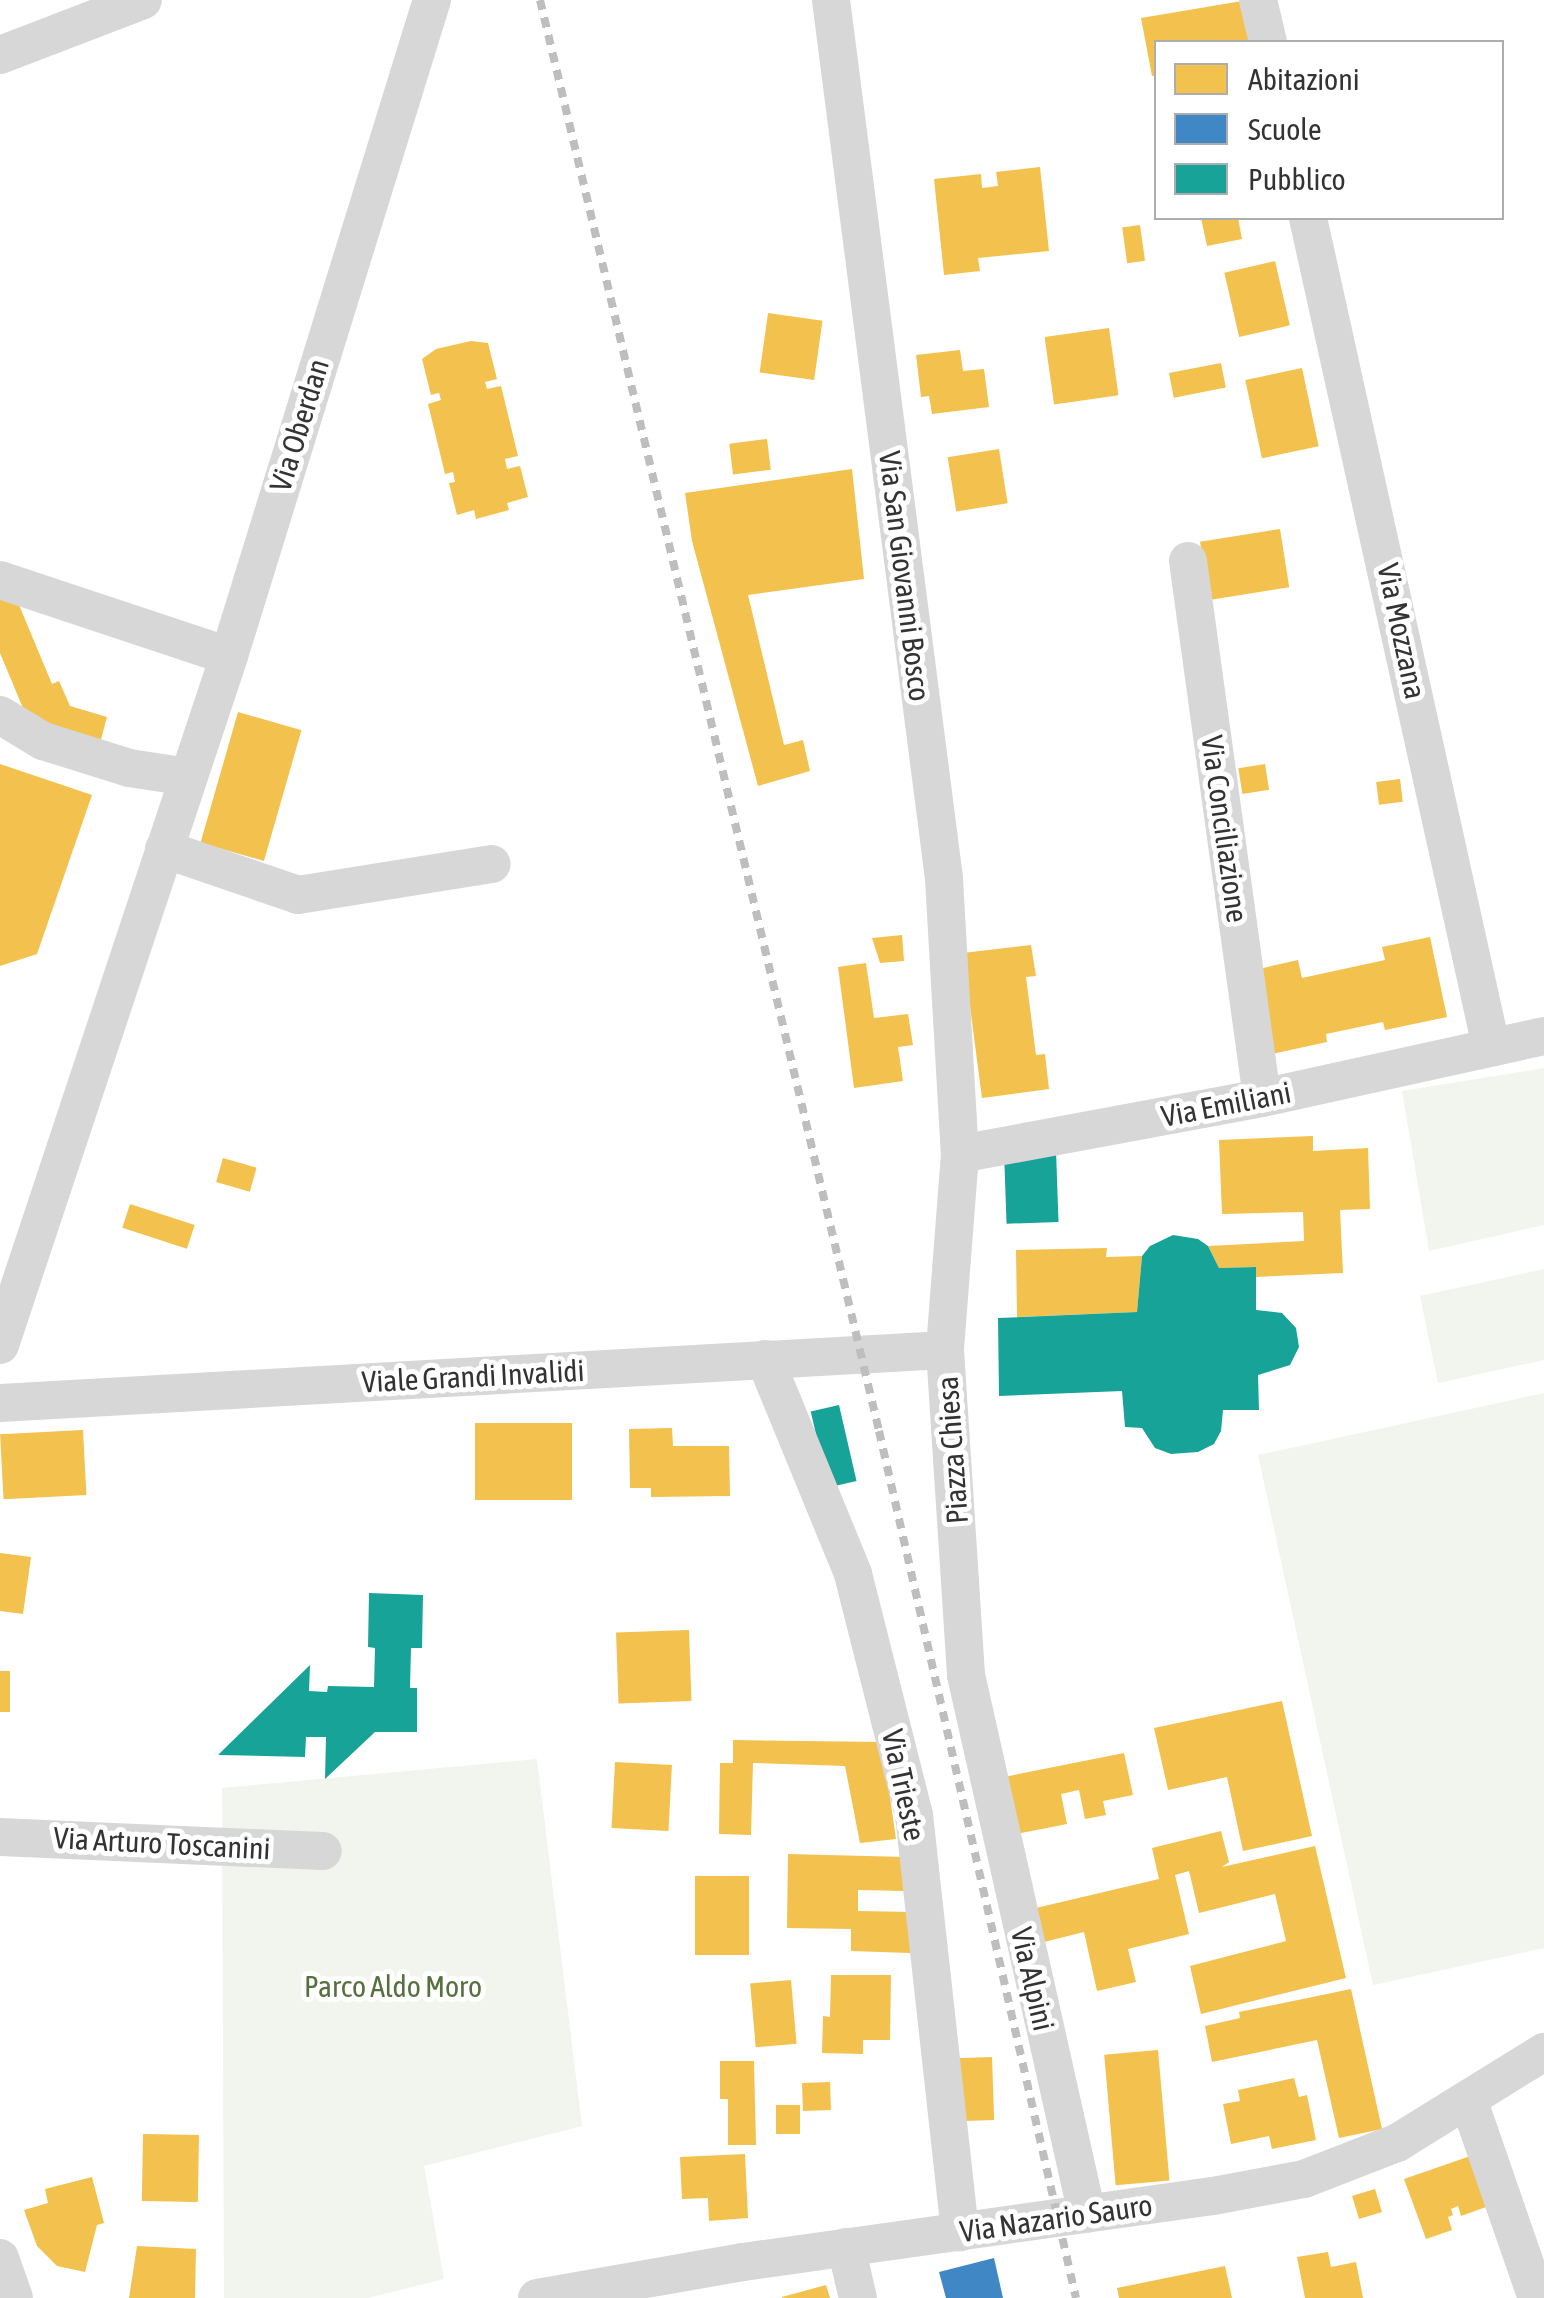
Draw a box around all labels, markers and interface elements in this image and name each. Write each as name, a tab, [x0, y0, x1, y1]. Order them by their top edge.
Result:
legend	[1154, 40, 1504, 220]
text: Abitazioni	[1248, 62, 1360, 96]
text: Scuole	[1248, 112, 1322, 146]
text: Pubblico	[1248, 162, 1346, 196]
street label: Via Oberdan	[262, 354, 336, 496]
street label: Via San Giovanni Bosco	[872, 449, 938, 703]
street label: Via Mozzana	[1370, 560, 1434, 702]
street label: Via Conciliazione	[1194, 733, 1256, 925]
street label: Via Emiliani	[1158, 1074, 1294, 1134]
street label: Viale Grandi Invalidi	[361, 1352, 585, 1400]
street label: Piazza Chiesa	[929, 1375, 975, 1525]
street label: Via Trieste	[875, 1726, 933, 1844]
street label: Via Arturo Toscanini	[53, 1819, 271, 1867]
street label: Via Alpini	[1004, 1924, 1062, 2034]
park label: Parco Aldo Moro	[304, 1968, 482, 2004]
street label: Via Nazario Sauro	[957, 2187, 1155, 2249]

